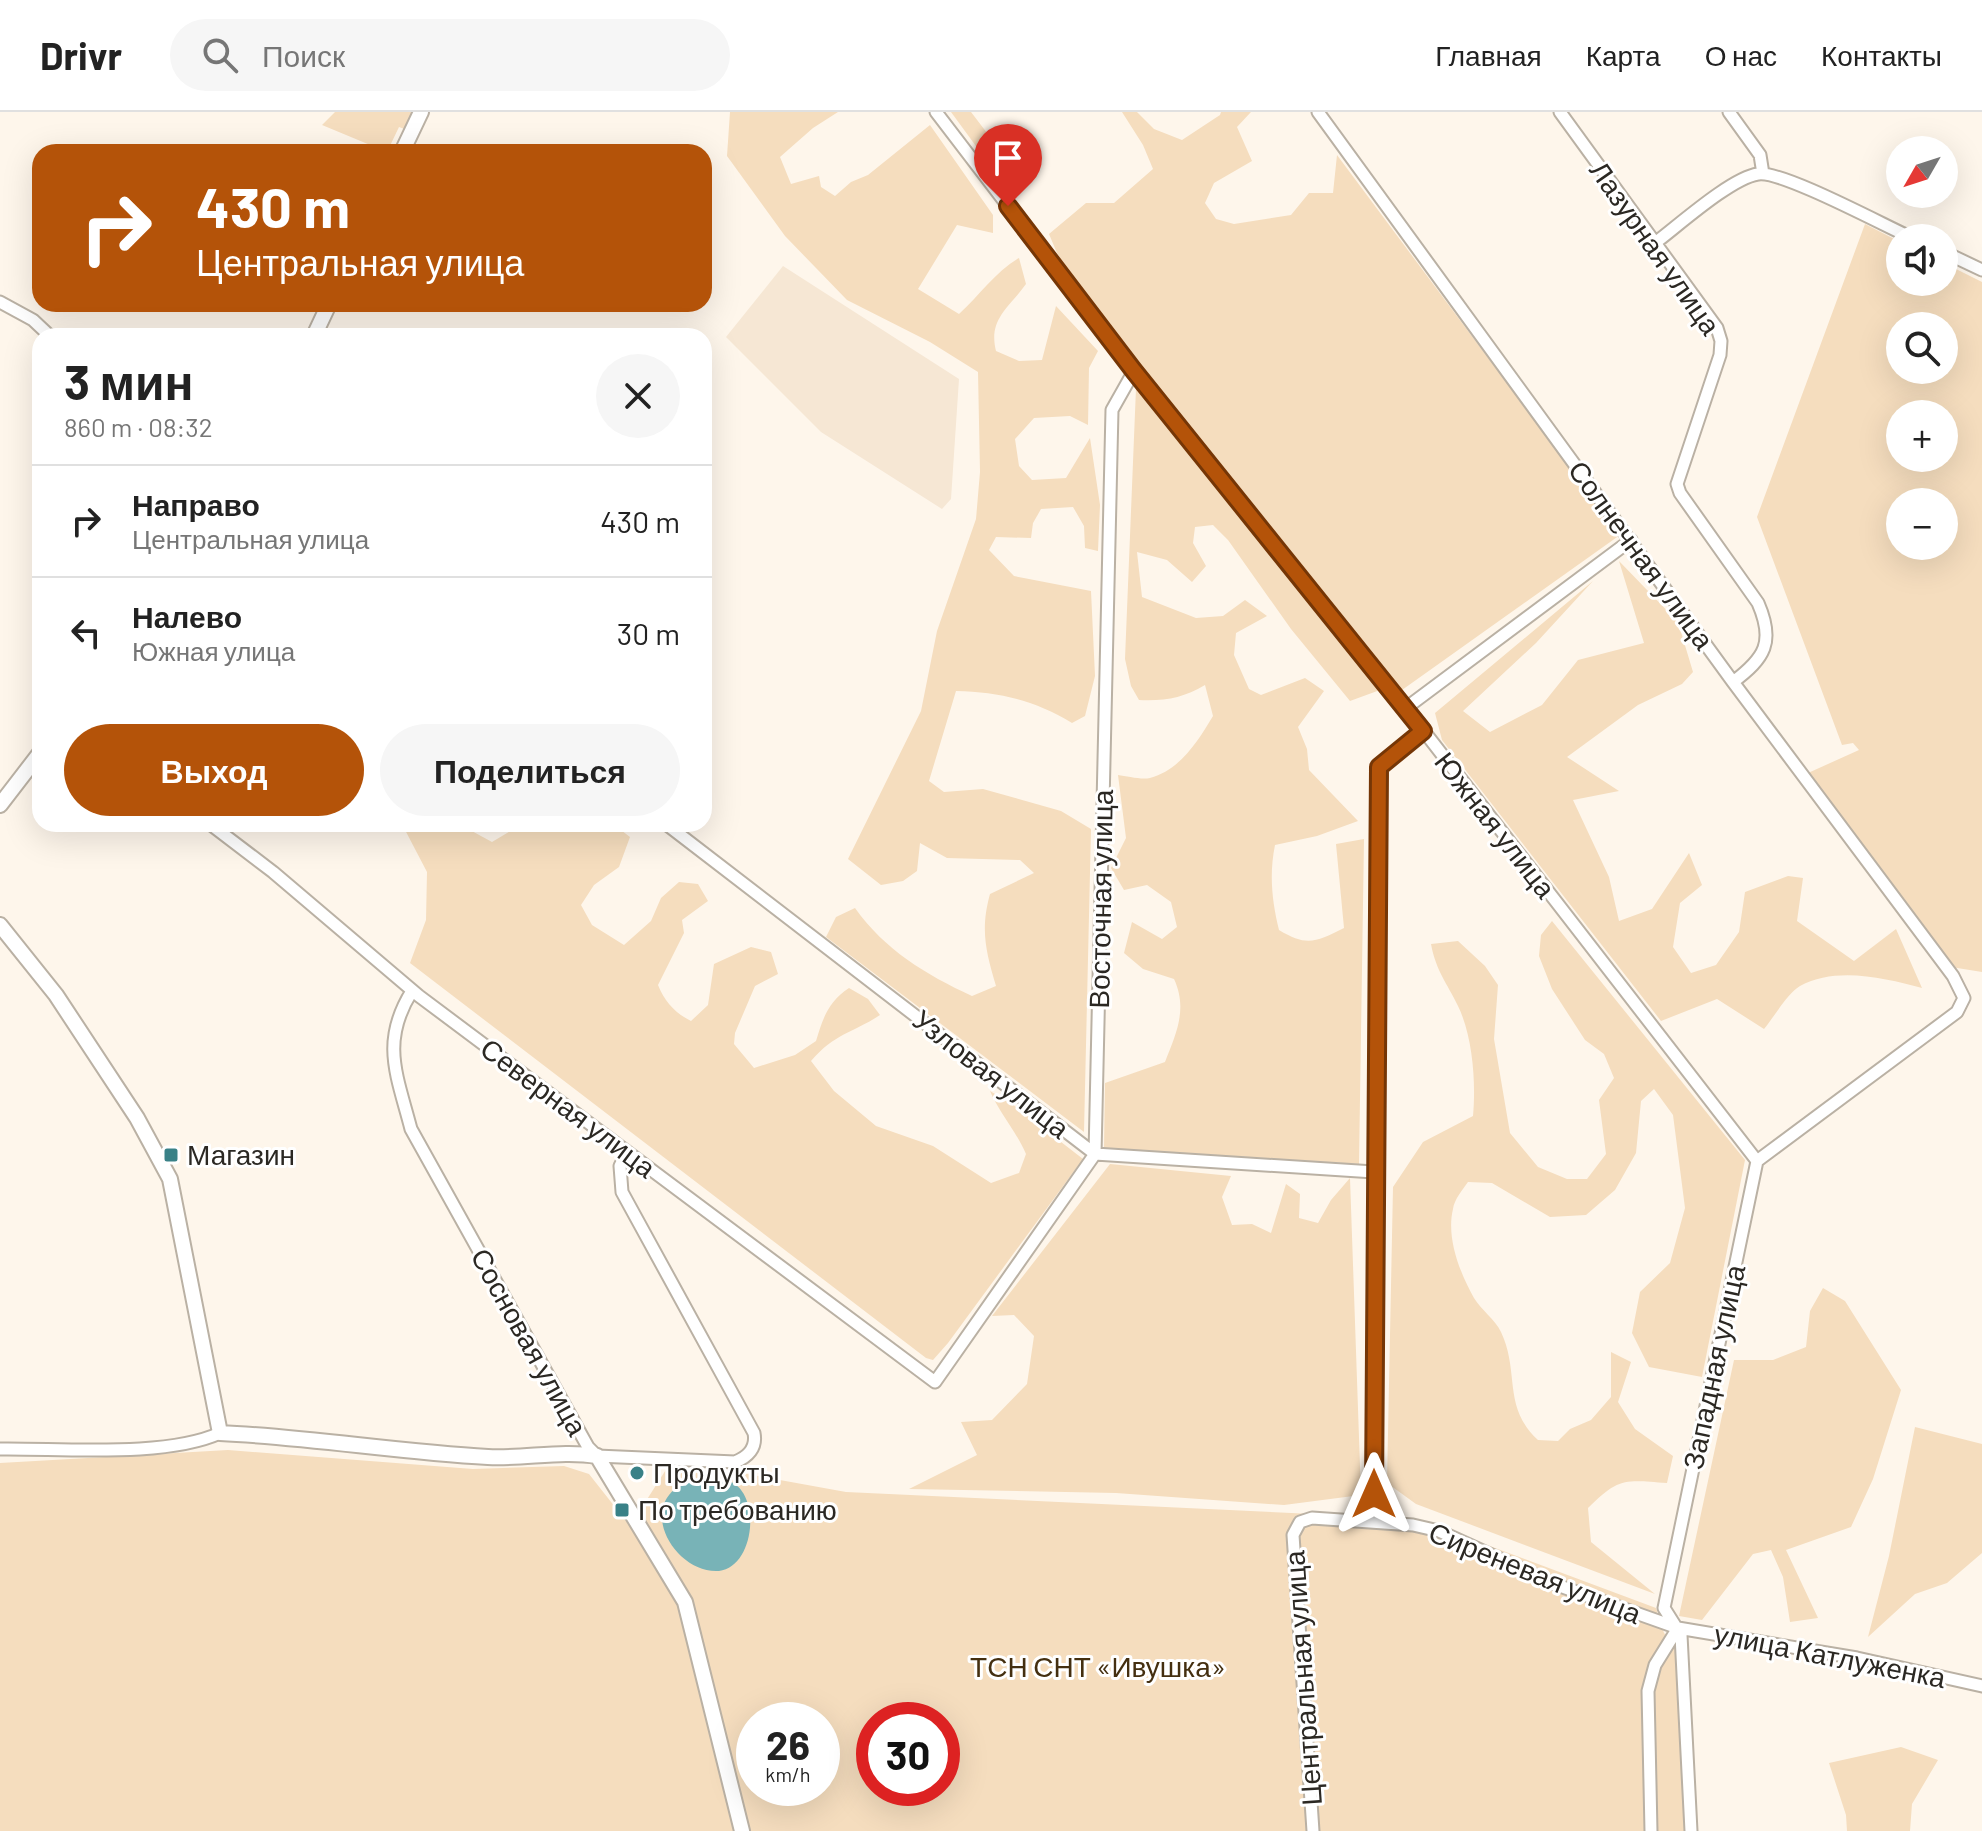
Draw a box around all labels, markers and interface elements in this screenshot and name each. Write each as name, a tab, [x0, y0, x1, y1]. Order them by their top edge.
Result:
search box	[170, 19, 730, 91]
text: Drivr	[40, 32, 122, 78]
icon: search	[198, 33, 242, 77]
text: Поиск	[262, 37, 345, 73]
text: Главная	[1435, 38, 1542, 72]
text: Карта	[1586, 38, 1661, 72]
text: О нас	[1705, 38, 1777, 72]
text: Контакты	[1821, 38, 1942, 72]
pin	[974, 124, 1042, 206]
icon: arrive	[986, 136, 1030, 180]
north arrow	[1886, 136, 1958, 208]
map controls	[1886, 136, 1958, 560]
street label: Лазурная улица	[1583, 154, 1729, 341]
text: 430 m	[196, 172, 350, 239]
icon: right	[64, 176, 168, 280]
button: sound	[1886, 224, 1958, 296]
text: Центральная улица	[196, 240, 524, 283]
button: search	[1886, 312, 1958, 384]
text: 3 мин	[64, 352, 194, 410]
button: close	[596, 354, 680, 438]
button: +	[1886, 400, 1958, 472]
text: 860 m · 08:32	[64, 411, 213, 442]
street label: Солнечная улица	[1562, 453, 1722, 656]
text: Направо	[132, 486, 260, 522]
button: −	[1886, 488, 1958, 560]
icon: right	[64, 499, 108, 543]
text: 430 m	[600, 503, 680, 539]
text: Центральная улица	[132, 523, 369, 554]
text: Налево	[132, 598, 242, 634]
icon: left	[64, 611, 108, 655]
text: 30 m	[617, 615, 680, 651]
text: Южная улица	[132, 635, 295, 666]
button: Выход	[64, 724, 364, 816]
button: Поделиться	[380, 724, 680, 816]
street label: Южная улица	[1428, 745, 1564, 904]
street label: Восточная улица	[1081, 789, 1119, 1009]
street label: Узловая улица	[907, 1002, 1077, 1145]
street label: Северная улица	[474, 1030, 663, 1184]
place label: Магазин	[187, 1137, 295, 1171]
marker: Магазин	[162, 1146, 180, 1164]
street label: Сосновая улица	[464, 1242, 596, 1441]
street label: Западная улица	[1675, 1261, 1751, 1472]
position arrow	[1332, 1452, 1416, 1536]
place label: Продукты	[653, 1455, 780, 1489]
marker: Продукты	[628, 1464, 646, 1482]
place label: По требованию	[638, 1492, 837, 1526]
marker: По требованию	[613, 1501, 631, 1519]
street label: Сиреневая улица	[1424, 1514, 1647, 1630]
street label: Центральная улица	[1276, 1549, 1328, 1807]
street label: улица Катлуженка	[1712, 1616, 1949, 1694]
park label: ТСН СНТ «Ивушка»	[970, 1649, 1226, 1683]
speed limit sign: 30	[856, 1702, 960, 1806]
text: 26	[766, 1720, 810, 1768]
text: km/h	[765, 1762, 811, 1786]

